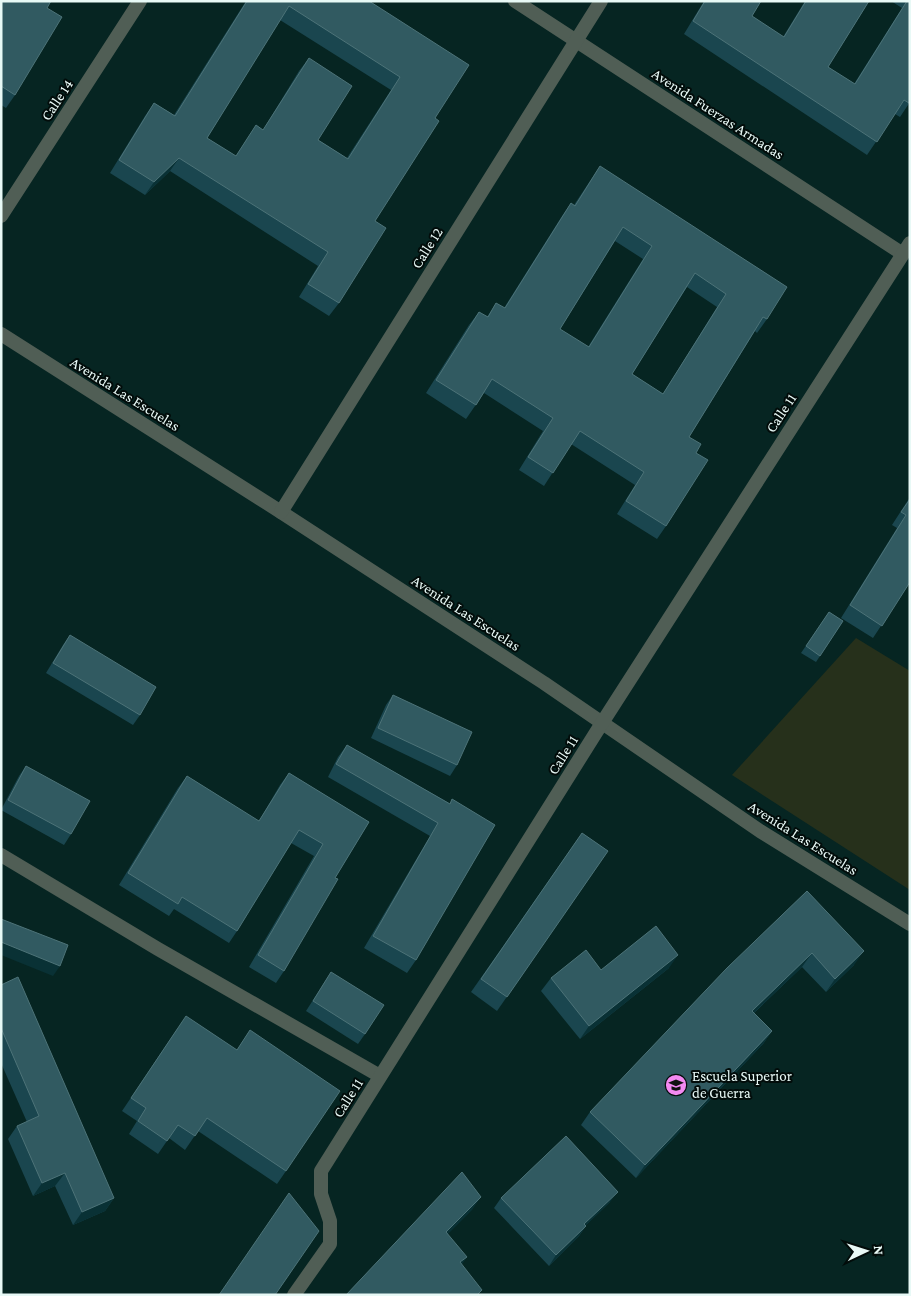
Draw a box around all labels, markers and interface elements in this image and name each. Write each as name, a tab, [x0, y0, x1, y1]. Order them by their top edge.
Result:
street label: Avenida Fuerzas Armadas	[649, 65, 787, 163]
street label: Calle 14	[38, 76, 76, 124]
street label: Calle 12	[408, 225, 446, 271]
street label: Avenida Las Escuelas	[67, 354, 183, 434]
street label: Calle 11	[763, 391, 799, 435]
street label: Avenida Las Escuelas	[409, 572, 523, 654]
street label: Calle 11	[545, 733, 581, 777]
street label: Avenida Las Escuelas	[745, 798, 861, 878]
place label: Escuela Superior de Guerra	[692, 1068, 793, 1101]
school or university icon: Escuela Superior de Guerra	[664, 1073, 688, 1097]
street label: Calle 11	[330, 1076, 366, 1120]
north arrow	[841, 1226, 891, 1276]
text: N	[871, 1245, 887, 1256]

